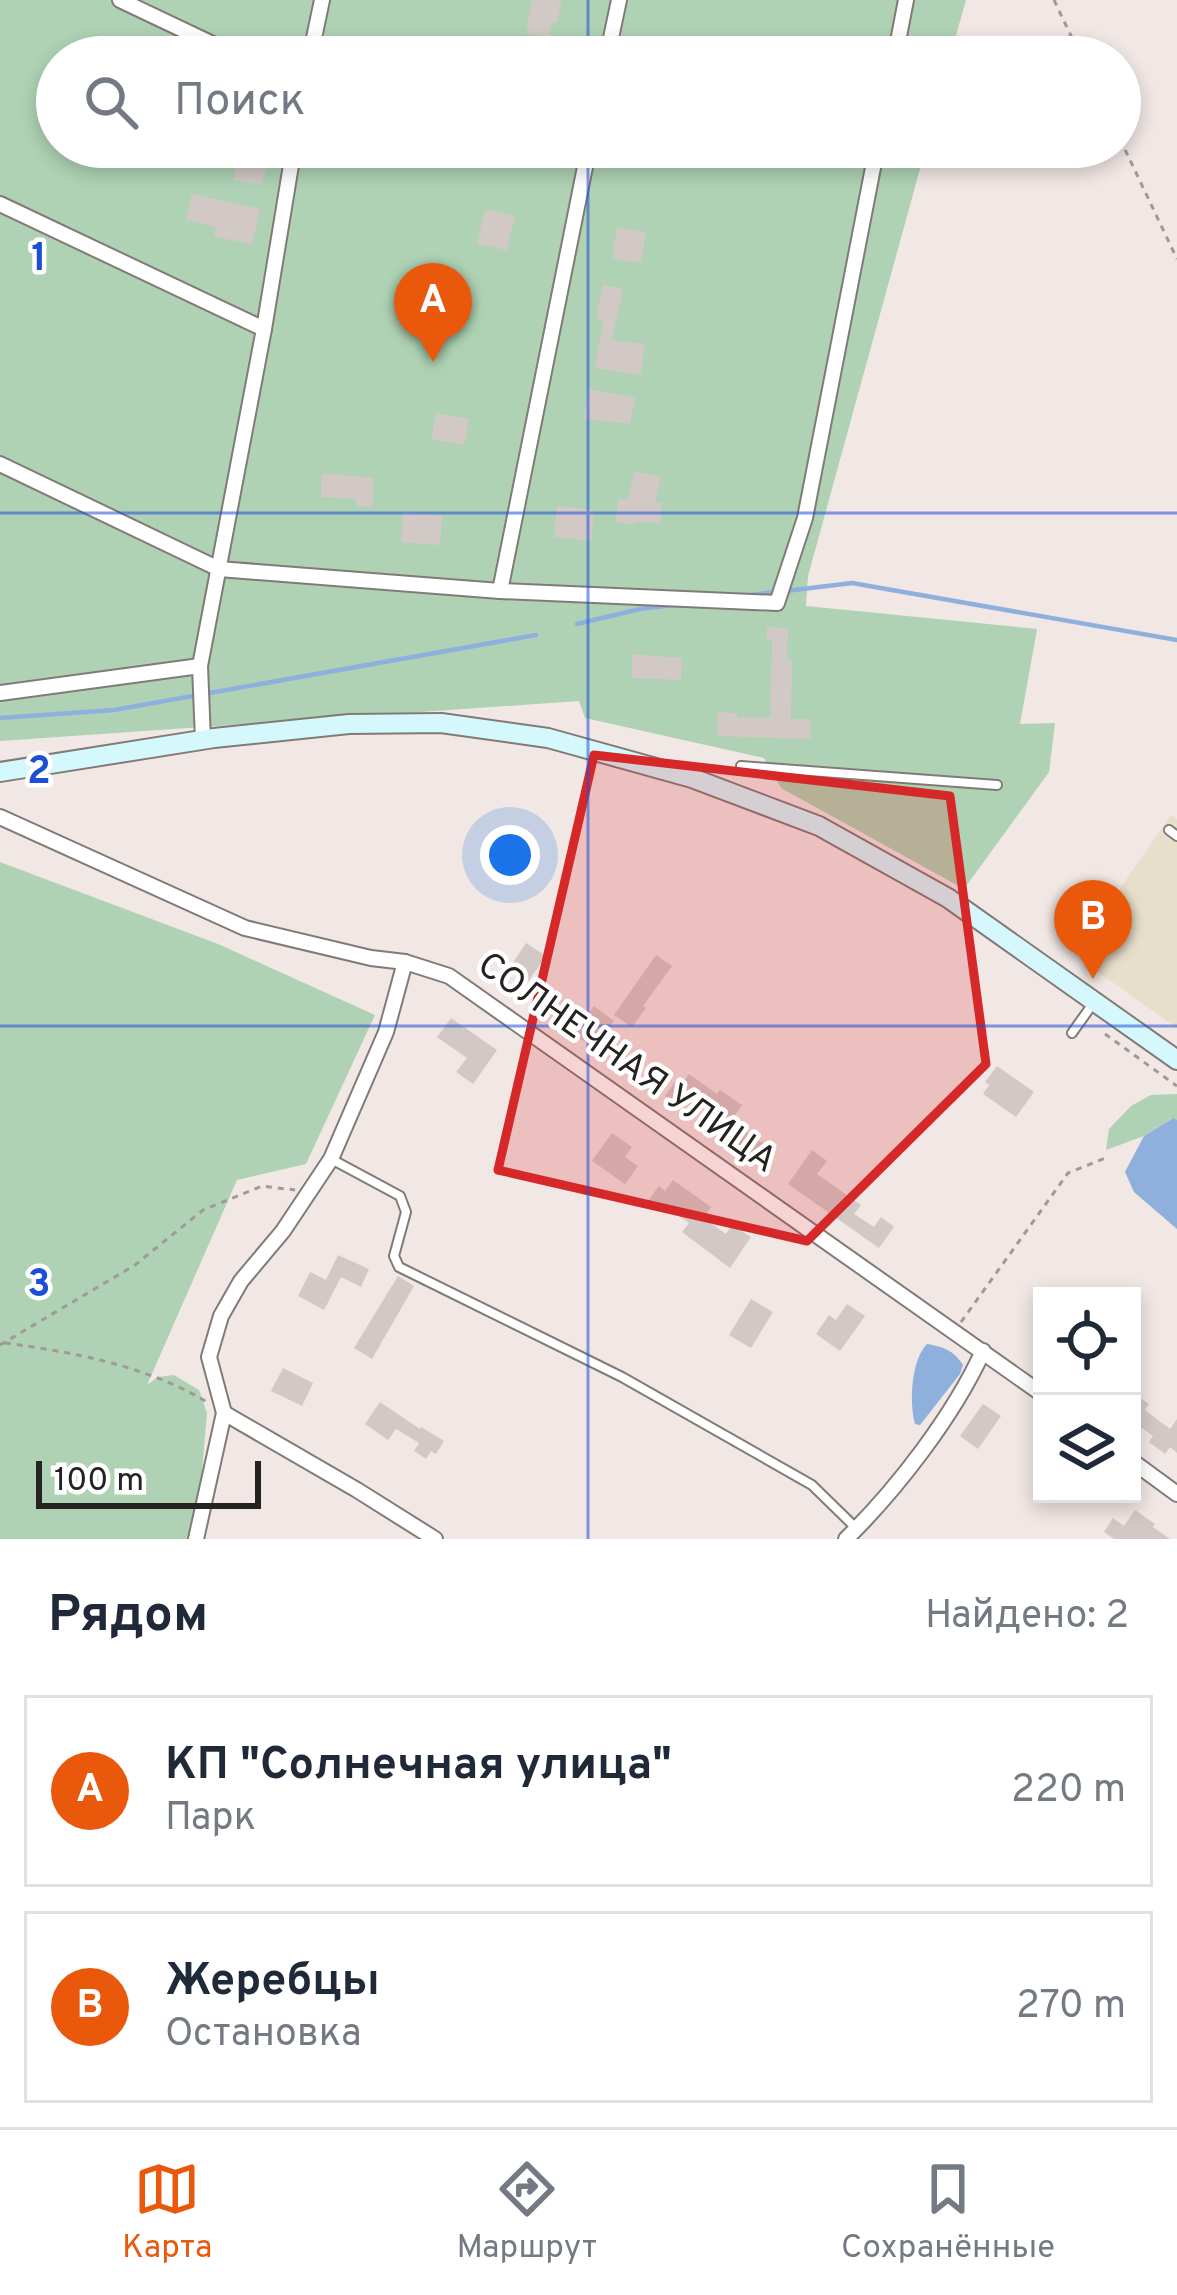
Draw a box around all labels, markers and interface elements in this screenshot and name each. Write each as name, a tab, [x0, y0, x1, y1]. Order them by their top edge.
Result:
search box	[36, 36, 1141, 168]
icon: search	[78, 69, 144, 135]
text: Поиск	[174, 74, 305, 131]
text: 1	[31, 236, 47, 285]
pin: A	[394, 263, 472, 362]
text: 2	[27, 749, 51, 798]
your location	[480, 825, 540, 885]
pin: B	[1054, 880, 1132, 979]
street label: СОЛНЕЧНАЯ УЛИЦА	[467, 943, 785, 1185]
text: 3	[27, 1262, 51, 1311]
map controls	[1033, 1287, 1141, 1503]
button: locate	[1033, 1287, 1141, 1395]
button: layers	[1033, 1395, 1141, 1503]
scale bar	[36, 1455, 261, 1508]
text: 100 m	[54, 1461, 144, 1503]
text: Рядом	[48, 1585, 208, 1650]
text: Найдено: 2	[925, 1593, 1129, 1642]
text: КП "Солнечная улица"	[165, 1738, 672, 1795]
text: A	[76, 1767, 104, 1816]
text: 220 m	[1011, 1767, 1126, 1816]
text: Парк	[165, 1795, 256, 1844]
text: Жеребцы	[165, 1954, 380, 2011]
text: B	[77, 1983, 103, 2032]
text: 270 m	[1016, 1983, 1126, 2032]
text: Остановка	[165, 2011, 362, 2060]
tab: Карта	[122, 2156, 212, 2270]
tab: Маршрут	[456, 2156, 597, 2270]
tab: Сохранённые	[841, 2156, 1055, 2270]

